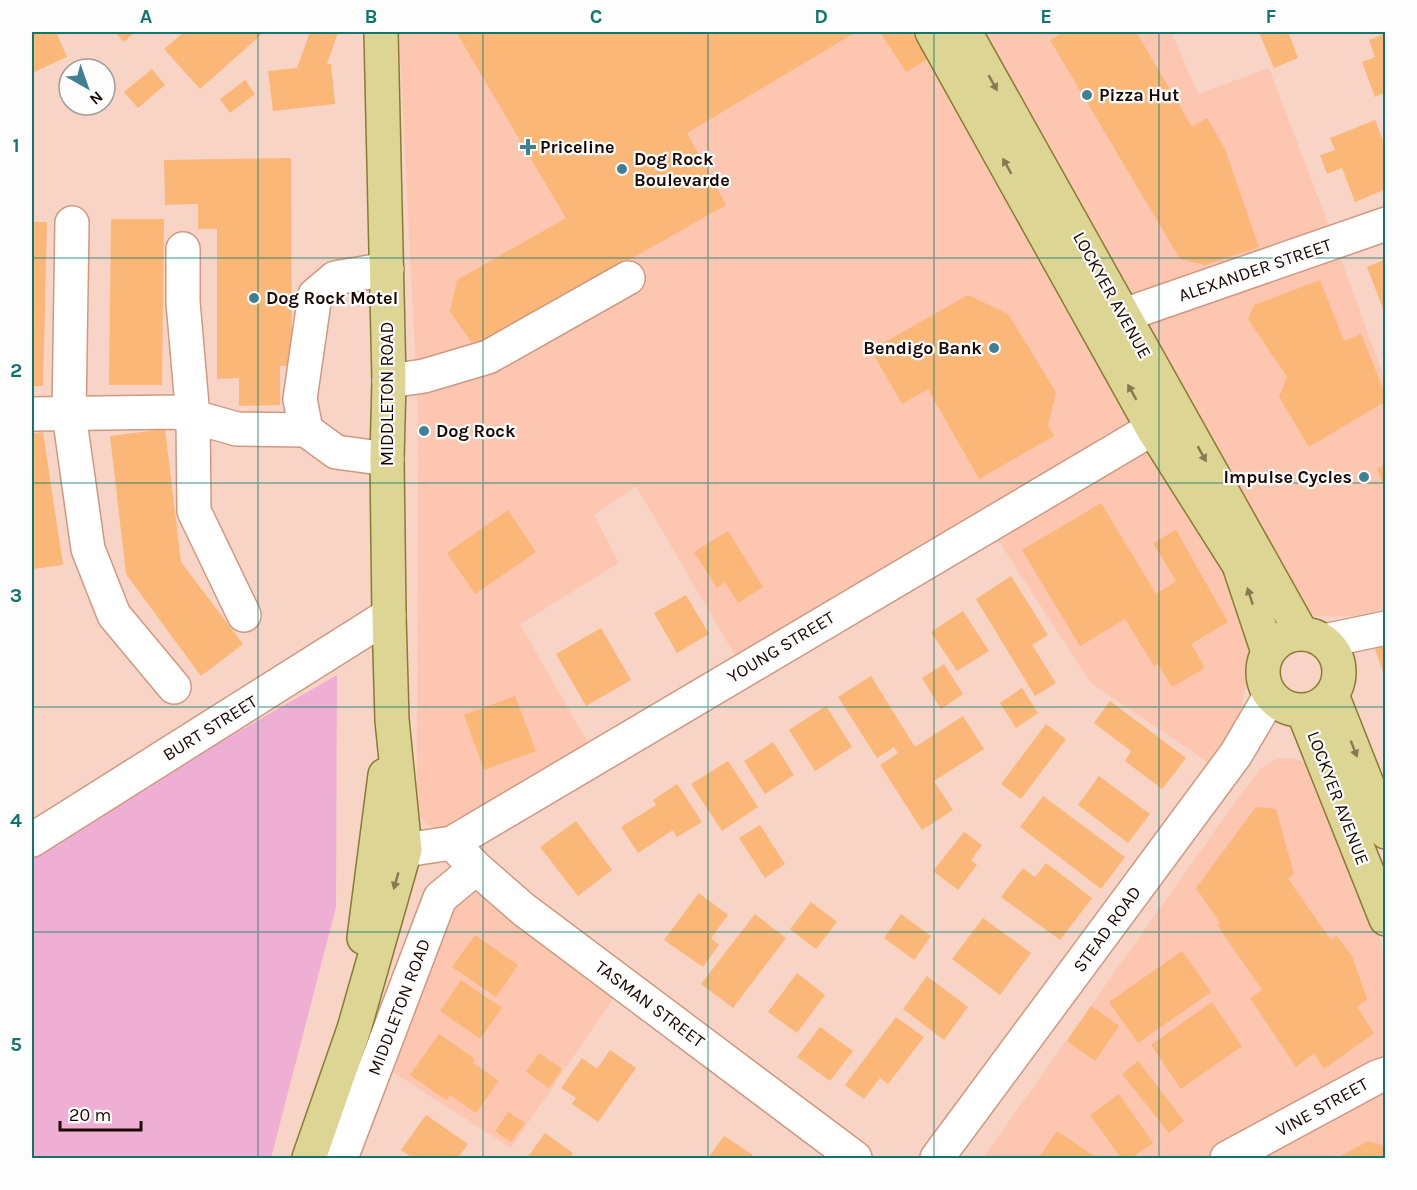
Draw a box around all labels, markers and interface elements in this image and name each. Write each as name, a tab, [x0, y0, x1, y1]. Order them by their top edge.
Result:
text: A	[140, 5, 153, 28]
text: B	[365, 5, 377, 28]
text: C	[590, 5, 602, 28]
text: D	[814, 5, 828, 28]
text: E	[1040, 5, 1052, 28]
text: F	[1266, 5, 1277, 28]
north arrow	[57, 57, 117, 117]
one-way arrow	[988, 75, 999, 91]
place label: Pizza Hut	[1099, 84, 1179, 106]
text: N	[86, 87, 107, 109]
marker: Pizza Hut	[1080, 88, 1094, 102]
text: 1	[12, 134, 20, 157]
place label: Priceline	[540, 136, 615, 158]
marker: Priceline	[521, 140, 535, 154]
place label: Dog Rock Boulevarde	[634, 148, 730, 191]
one-way arrow	[1002, 157, 1012, 174]
marker: Dog Rock Boulevarde	[615, 162, 629, 176]
street label: LOCKYER AVENUE	[1068, 228, 1156, 362]
street label: ALEXANDER STREET	[1176, 233, 1334, 307]
place label: Dog Rock Motel	[266, 287, 398, 309]
marker: Dog Rock Motel	[247, 291, 261, 305]
street label: MIDDLETON ROAD	[376, 322, 398, 466]
place label: Bendigo Bank	[863, 337, 982, 359]
marker: Bendigo Bank	[987, 341, 1001, 355]
text: 2	[10, 359, 22, 382]
one-way arrow	[1127, 383, 1137, 400]
place label: Dog Rock	[436, 420, 516, 442]
marker: Dog Rock	[417, 424, 431, 438]
one-way arrow	[1197, 446, 1207, 463]
place label: Impulse Cycles	[1224, 466, 1352, 488]
marker: Impulse Cycles	[1357, 470, 1371, 484]
text: 3	[10, 584, 22, 607]
one-way arrow	[1244, 587, 1254, 605]
street label: YOUNG STREET	[723, 606, 839, 688]
street label: BURT STREET	[159, 690, 261, 766]
street label: LOCKYER AVENUE	[1302, 728, 1374, 868]
one-way arrow	[1349, 741, 1359, 759]
text: 4	[10, 809, 22, 832]
one-way arrow	[391, 873, 400, 891]
street label: STEAD ROAD	[1068, 882, 1146, 976]
street label: MIDDLETON ROAD	[363, 936, 435, 1078]
street label: TASMAN STREET	[591, 956, 709, 1052]
text: 5	[10, 1033, 22, 1056]
street label: VINE STREET	[1272, 1073, 1372, 1141]
scale bar	[60, 1094, 141, 1132]
text: 20 m	[69, 1104, 111, 1126]

